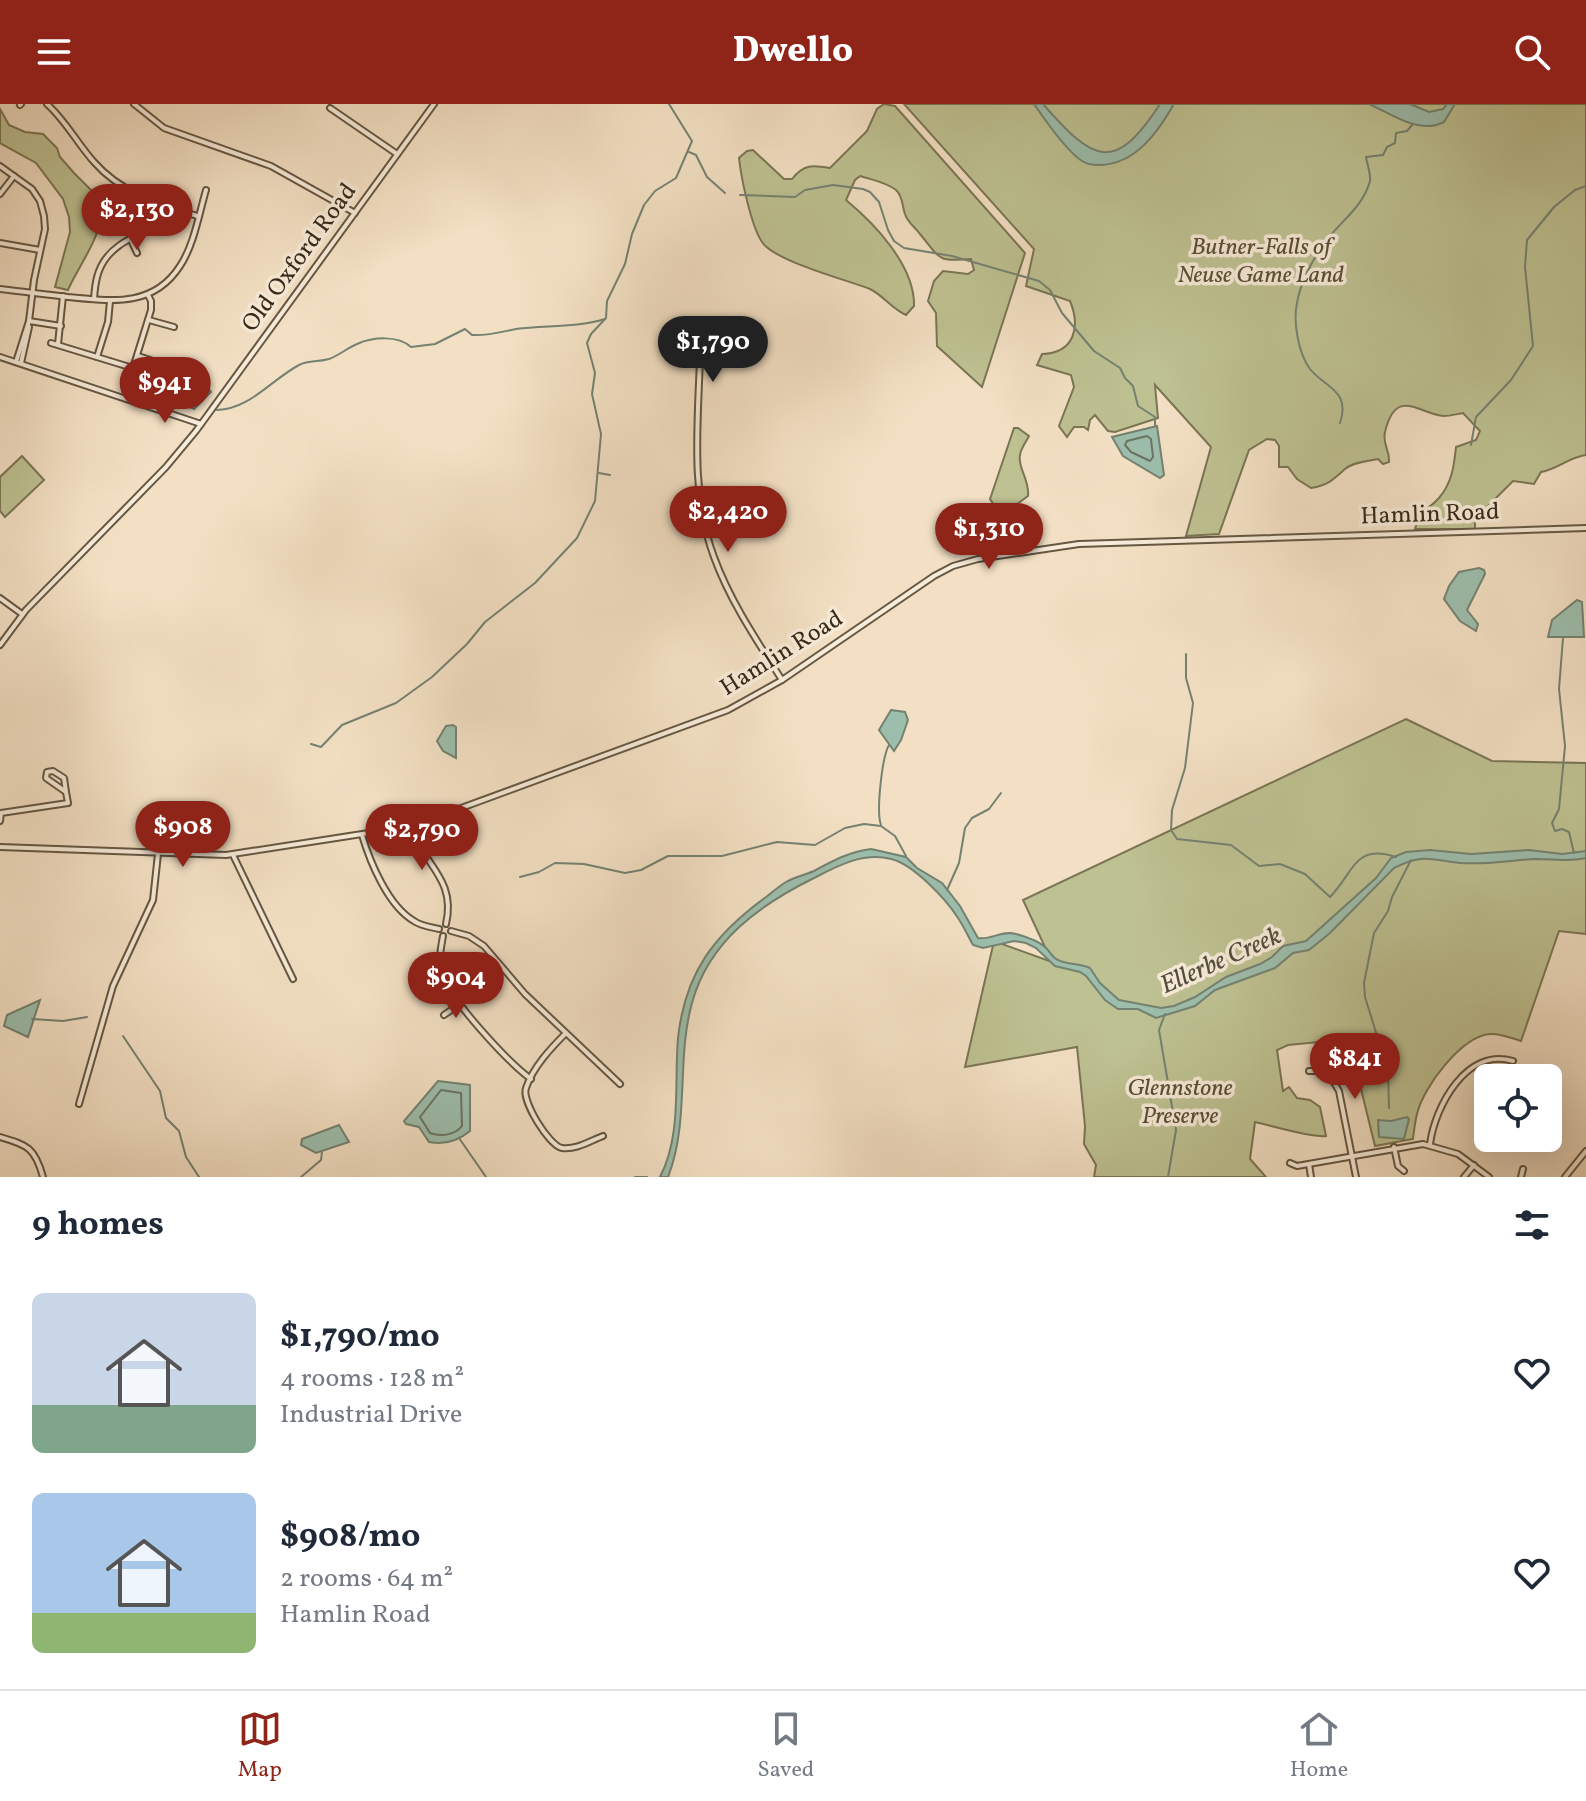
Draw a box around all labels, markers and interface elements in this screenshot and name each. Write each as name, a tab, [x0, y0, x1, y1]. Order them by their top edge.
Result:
text: Dwello	[733, 27, 853, 77]
icon: menu	[32, 30, 76, 74]
icon: search	[1510, 30, 1554, 74]
street label: Old Oxford Road	[234, 177, 366, 339]
pin: $2,130	[72, 184, 202, 252]
text: $2,130	[100, 192, 174, 228]
park label: Butner-Falls of Neuse Game Land	[1178, 231, 1345, 293]
pin: $1,790	[648, 316, 778, 384]
text: $1,790	[676, 324, 750, 360]
pin: $941	[118, 357, 212, 425]
text: $941	[138, 365, 192, 401]
pin: $2,420	[663, 486, 793, 554]
text: $2,420	[688, 494, 768, 530]
street label: Hamlin Road	[1360, 496, 1500, 534]
pin: $1,310	[924, 503, 1054, 571]
text: $1,310	[953, 511, 1025, 547]
street label: Hamlin Road	[714, 603, 850, 705]
pin: $908	[136, 801, 230, 869]
pin: $2,790	[357, 804, 487, 872]
text: $908	[153, 809, 213, 845]
text: $2,790	[383, 812, 461, 848]
water label: Ellerbe Creek	[1154, 918, 1288, 1004]
pin: $904	[409, 952, 503, 1020]
text: $904	[426, 960, 486, 996]
pin: $841	[1308, 1033, 1402, 1101]
text: $841	[1328, 1041, 1382, 1077]
map controls	[1474, 1064, 1562, 1152]
button: locate	[1474, 1064, 1562, 1152]
park label: Glennstone Preserve	[1128, 1072, 1233, 1134]
text: 9 homes	[32, 1202, 164, 1249]
icon: filters	[1510, 1203, 1554, 1247]
text: $1,790/mo	[280, 1314, 440, 1361]
icon: home	[96, 1325, 192, 1421]
icon: heart	[1510, 1351, 1554, 1395]
text: 4 rooms · 128 m²	[280, 1361, 464, 1397]
text: Industrial Drive	[280, 1397, 462, 1433]
text: $908/mo	[280, 1514, 420, 1561]
icon: home	[96, 1525, 192, 1621]
icon: heart	[1510, 1551, 1554, 1595]
text: 2 rooms · 64 m²	[280, 1561, 453, 1597]
text: Hamlin Road	[280, 1597, 431, 1633]
tab: Map	[238, 1707, 282, 1786]
tab: Saved	[758, 1707, 814, 1786]
tab: Home	[1290, 1707, 1348, 1786]

